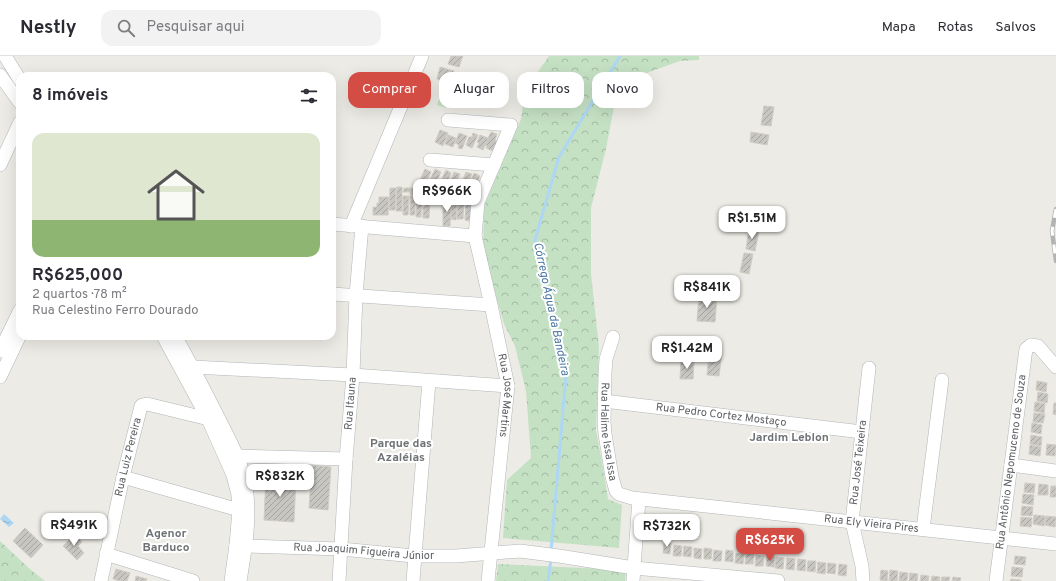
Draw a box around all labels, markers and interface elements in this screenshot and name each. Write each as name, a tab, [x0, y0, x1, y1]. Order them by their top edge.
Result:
search box	[101, 10, 381, 46]
text: Nestly	[20, 16, 77, 40]
icon: search	[115, 17, 137, 39]
text: Pesquisar aqui	[147, 18, 245, 37]
text: Mapa	[882, 19, 916, 36]
text: Rotas	[938, 19, 973, 36]
text: Salvos	[995, 19, 1036, 36]
chip: Comprar	[348, 72, 431, 108]
chip: Alugar	[439, 72, 509, 108]
chip: Filtros	[517, 72, 584, 108]
chip: Novo	[592, 72, 653, 108]
text: 8 imóveis	[32, 85, 108, 107]
icon: filters	[298, 85, 320, 107]
icon: home	[140, 159, 212, 231]
pin: R$966K	[414, 179, 480, 213]
text: R$966K	[422, 184, 472, 200]
pin: R$1.51M	[715, 206, 789, 240]
text: R$1.51M	[728, 211, 776, 227]
water label: Córrego Água da Bandeira	[529, 241, 573, 378]
text: R$625,000	[32, 265, 123, 287]
pin: R$841K	[674, 275, 740, 309]
text: R$841K	[683, 280, 731, 296]
text: 2 quartos · 78 m²	[32, 287, 127, 303]
text: Rua Celestino Ferro Dourado	[32, 303, 198, 319]
pin: R$1.42M	[650, 336, 724, 370]
text: R$1.42M	[661, 341, 713, 357]
street label: Rua José Martins	[494, 352, 515, 438]
street label: Rua Antônio Nepomuceno de Souza	[993, 373, 1030, 550]
street label: Rua Itauna	[341, 376, 360, 430]
street label: Rua Halime Issa Issa	[597, 382, 620, 483]
street label: Rua Pedro Cortez Mostaço	[655, 400, 787, 430]
street label: Rua Luiz Pereira	[112, 416, 145, 498]
street label: Rua José Teixeira	[847, 419, 870, 506]
district label: Jardim Leblon	[749, 430, 829, 446]
district label: Parque das Azaléias	[370, 436, 432, 466]
pin: R$832K	[247, 464, 313, 498]
text: R$832K	[255, 469, 305, 485]
street label: Rua Ely Vieira Pires	[823, 512, 920, 536]
pin: R$491K	[41, 513, 107, 547]
pin: R$732K	[634, 514, 700, 548]
text: R$491K	[50, 518, 98, 534]
text: R$732K	[643, 519, 691, 535]
district label: Agenor Barduco	[142, 526, 190, 556]
pin: R$625K	[737, 528, 803, 562]
text: R$625K	[745, 533, 795, 549]
street label: Rua Joaquim Figueira Júnior	[293, 540, 435, 563]

